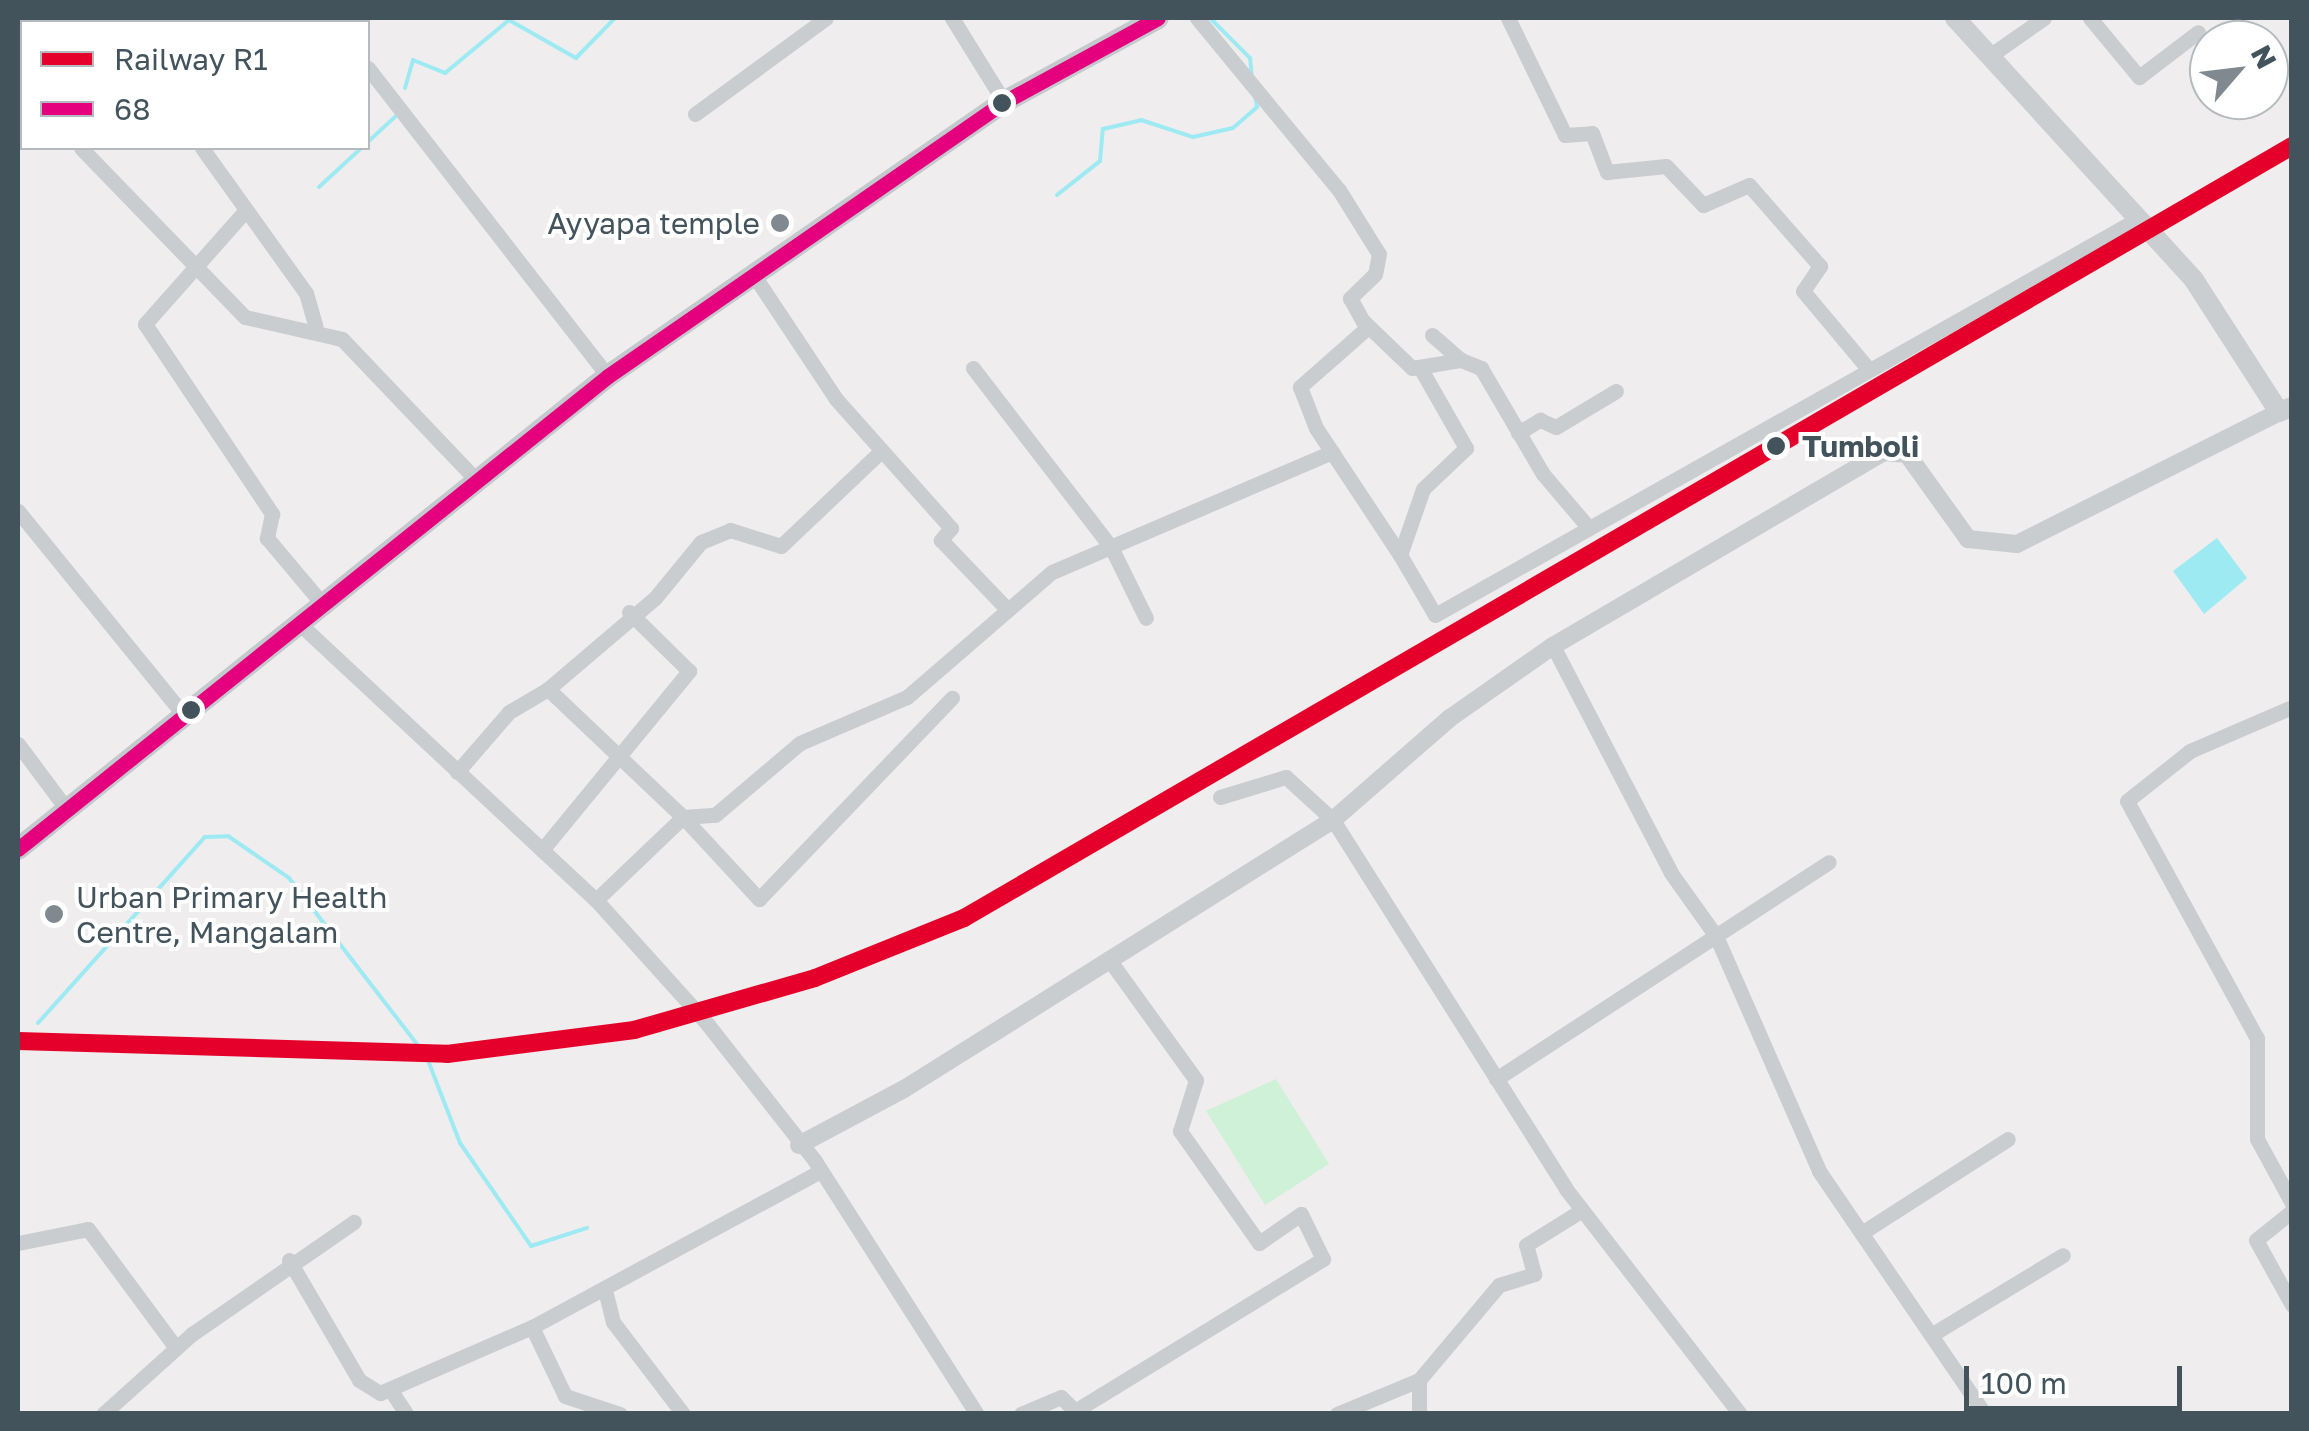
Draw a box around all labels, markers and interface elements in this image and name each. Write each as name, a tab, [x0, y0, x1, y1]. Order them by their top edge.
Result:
legend	[20, 20, 370, 150]
north arrow	[2189, 20, 2289, 120]
text: N	[2245, 39, 2284, 74]
text: Railway R1	[114, 41, 268, 77]
text: 68	[114, 91, 150, 127]
unlabelled marker	[992, 93, 1012, 113]
place label: Ayyapa temple	[547, 205, 760, 241]
marker: Ayyapa temple	[769, 212, 791, 234]
place label: Tumboli	[1802, 428, 1919, 464]
marker: Tumboli	[1759, 429, 1793, 463]
unlabelled marker	[181, 700, 201, 720]
place label: Urban Primary Health Centre, Mangalam	[76, 879, 387, 950]
marker: Urban Primary Health Centre, Mangalam	[41, 901, 67, 927]
scale bar	[1969, 1346, 2186, 1408]
text: 100 m	[1981, 1365, 2067, 1401]

